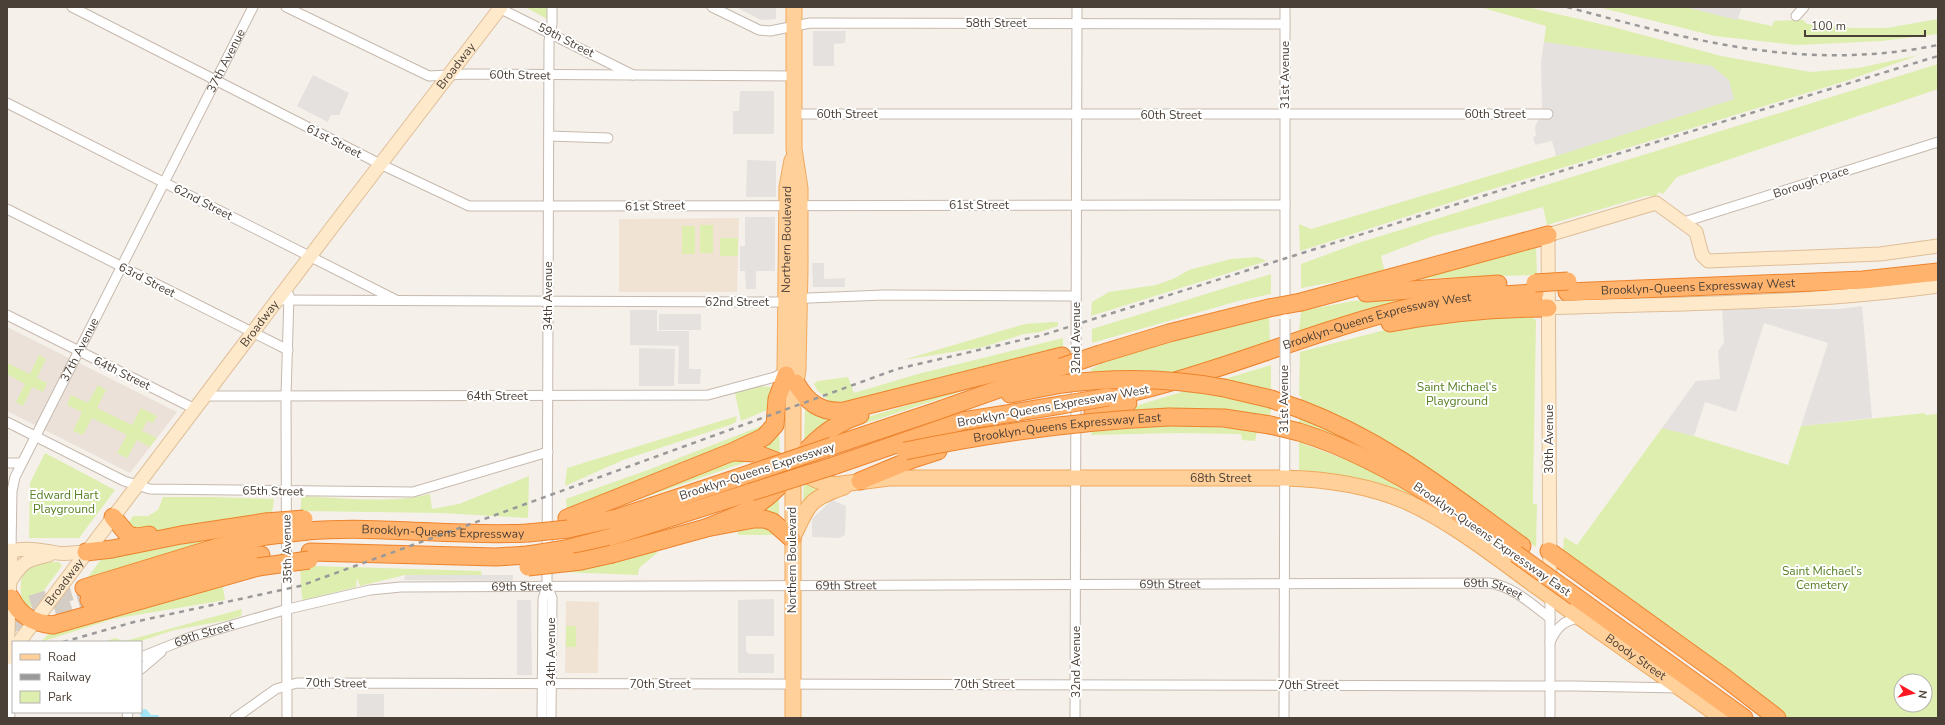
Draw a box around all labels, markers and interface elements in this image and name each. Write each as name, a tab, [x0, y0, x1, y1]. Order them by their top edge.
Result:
scale bar	[1805, 12, 1925, 38]
street label: 58th Street	[965, 15, 1027, 31]
text: 100 m	[1811, 18, 1846, 34]
street label: 59th Street	[535, 19, 598, 61]
street label: 37th Avenue	[203, 26, 249, 95]
street label: Broadway	[433, 39, 479, 93]
street label: 31st Avenue	[1277, 41, 1293, 109]
street label: 60th Street	[489, 66, 552, 84]
street label: 60th Street	[816, 106, 878, 122]
street label: 60th Street	[1464, 106, 1526, 122]
street label: 60th Street	[1140, 107, 1202, 123]
street label: 61st Street	[304, 120, 365, 162]
street label: Borough Place	[1771, 162, 1851, 202]
street label: 62nd Street	[171, 180, 236, 224]
street label: Northern Boulevard	[778, 186, 795, 293]
street label: 61st Street	[625, 197, 686, 215]
street label: 61st Street	[949, 197, 1010, 213]
street label: 63rd Street	[116, 259, 179, 301]
street label: 34th Avenue	[540, 261, 556, 331]
street label: Brooklyn-Queens Expressway West	[1600, 275, 1796, 299]
street label: Brooklyn-Queens Expressway West	[1281, 289, 1473, 353]
street label: 62nd Street	[705, 294, 770, 310]
street label: Broadway	[236, 296, 283, 350]
street label: 32nd Avenue	[1068, 302, 1084, 374]
street label: 37th Avenue	[57, 315, 102, 384]
street label: 64th Street	[91, 352, 154, 394]
street label: 31st Avenue	[1276, 365, 1292, 433]
park label: Saint Michael's Playground	[1417, 379, 1497, 409]
street label: Brooklyn-Queens Expressway West	[956, 381, 1151, 431]
street label: 64th Street	[466, 388, 528, 404]
street label: 30th Avenue	[1541, 404, 1557, 474]
street label: Brooklyn-Queens Expressway East	[972, 409, 1162, 446]
street label: Brooklyn-Queens Expressway	[677, 438, 837, 504]
street label: 68th Street	[1190, 470, 1252, 486]
street label: Brooklyn-Queens Expressway East	[1410, 478, 1574, 600]
street label: 65th Street	[242, 482, 305, 500]
park label: Edward Hart Playground	[30, 487, 99, 517]
street label: Northern Boulevard	[784, 507, 800, 613]
street label: 35th Avenue	[278, 514, 296, 584]
street label: Brooklyn-Queens Expressway	[362, 521, 525, 542]
street label: Broadway	[41, 555, 88, 609]
park label: Saint Michael’s Cemetery	[1782, 563, 1862, 593]
street label: 69th Street	[1463, 575, 1527, 604]
street label: 69th Street	[1139, 576, 1201, 592]
street label: 69th Street	[815, 577, 877, 593]
street label: 69th Street	[491, 578, 553, 595]
street label: 69th Street	[172, 617, 236, 651]
street label: 34th Avenue	[543, 617, 559, 687]
street label: 32nd Avenue	[1068, 626, 1084, 698]
street label: Boody Street	[1602, 630, 1670, 684]
legend	[12, 641, 142, 713]
text: Road	[48, 649, 76, 665]
text: Railway	[48, 669, 92, 685]
north arrow	[1893, 673, 1933, 713]
street label: 70th Street	[305, 674, 368, 692]
street label: 70th Street	[629, 676, 691, 692]
street label: 70th Street	[953, 676, 1015, 692]
street label: 70th Street	[1277, 677, 1339, 693]
text: Park	[48, 689, 73, 705]
text: N	[1914, 689, 1930, 699]

